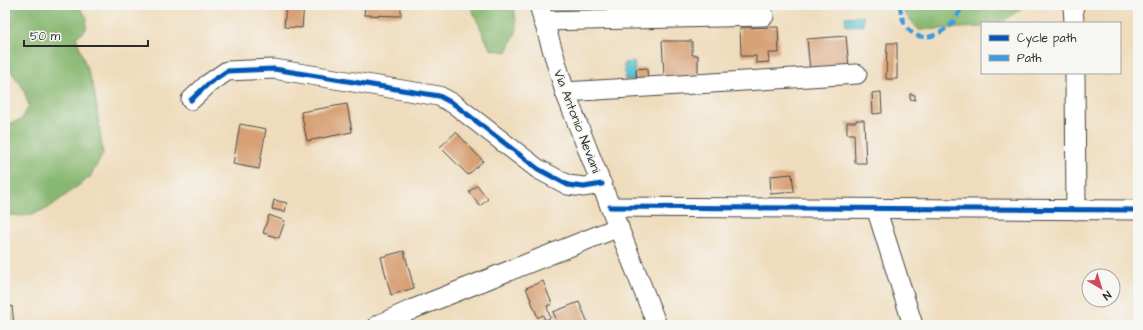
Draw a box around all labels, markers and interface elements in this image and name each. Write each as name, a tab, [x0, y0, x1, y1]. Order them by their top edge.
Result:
scale bar	[24, 22, 148, 48]
legend	[981, 22, 1121, 74]
text: 50 m	[30, 28, 61, 45]
text: Cycle path	[1017, 30, 1076, 48]
text: Path	[1017, 50, 1042, 67]
street label: Via Antonio Neviani	[549, 67, 605, 176]
north arrow	[1081, 268, 1121, 308]
text: N	[1099, 287, 1114, 304]

